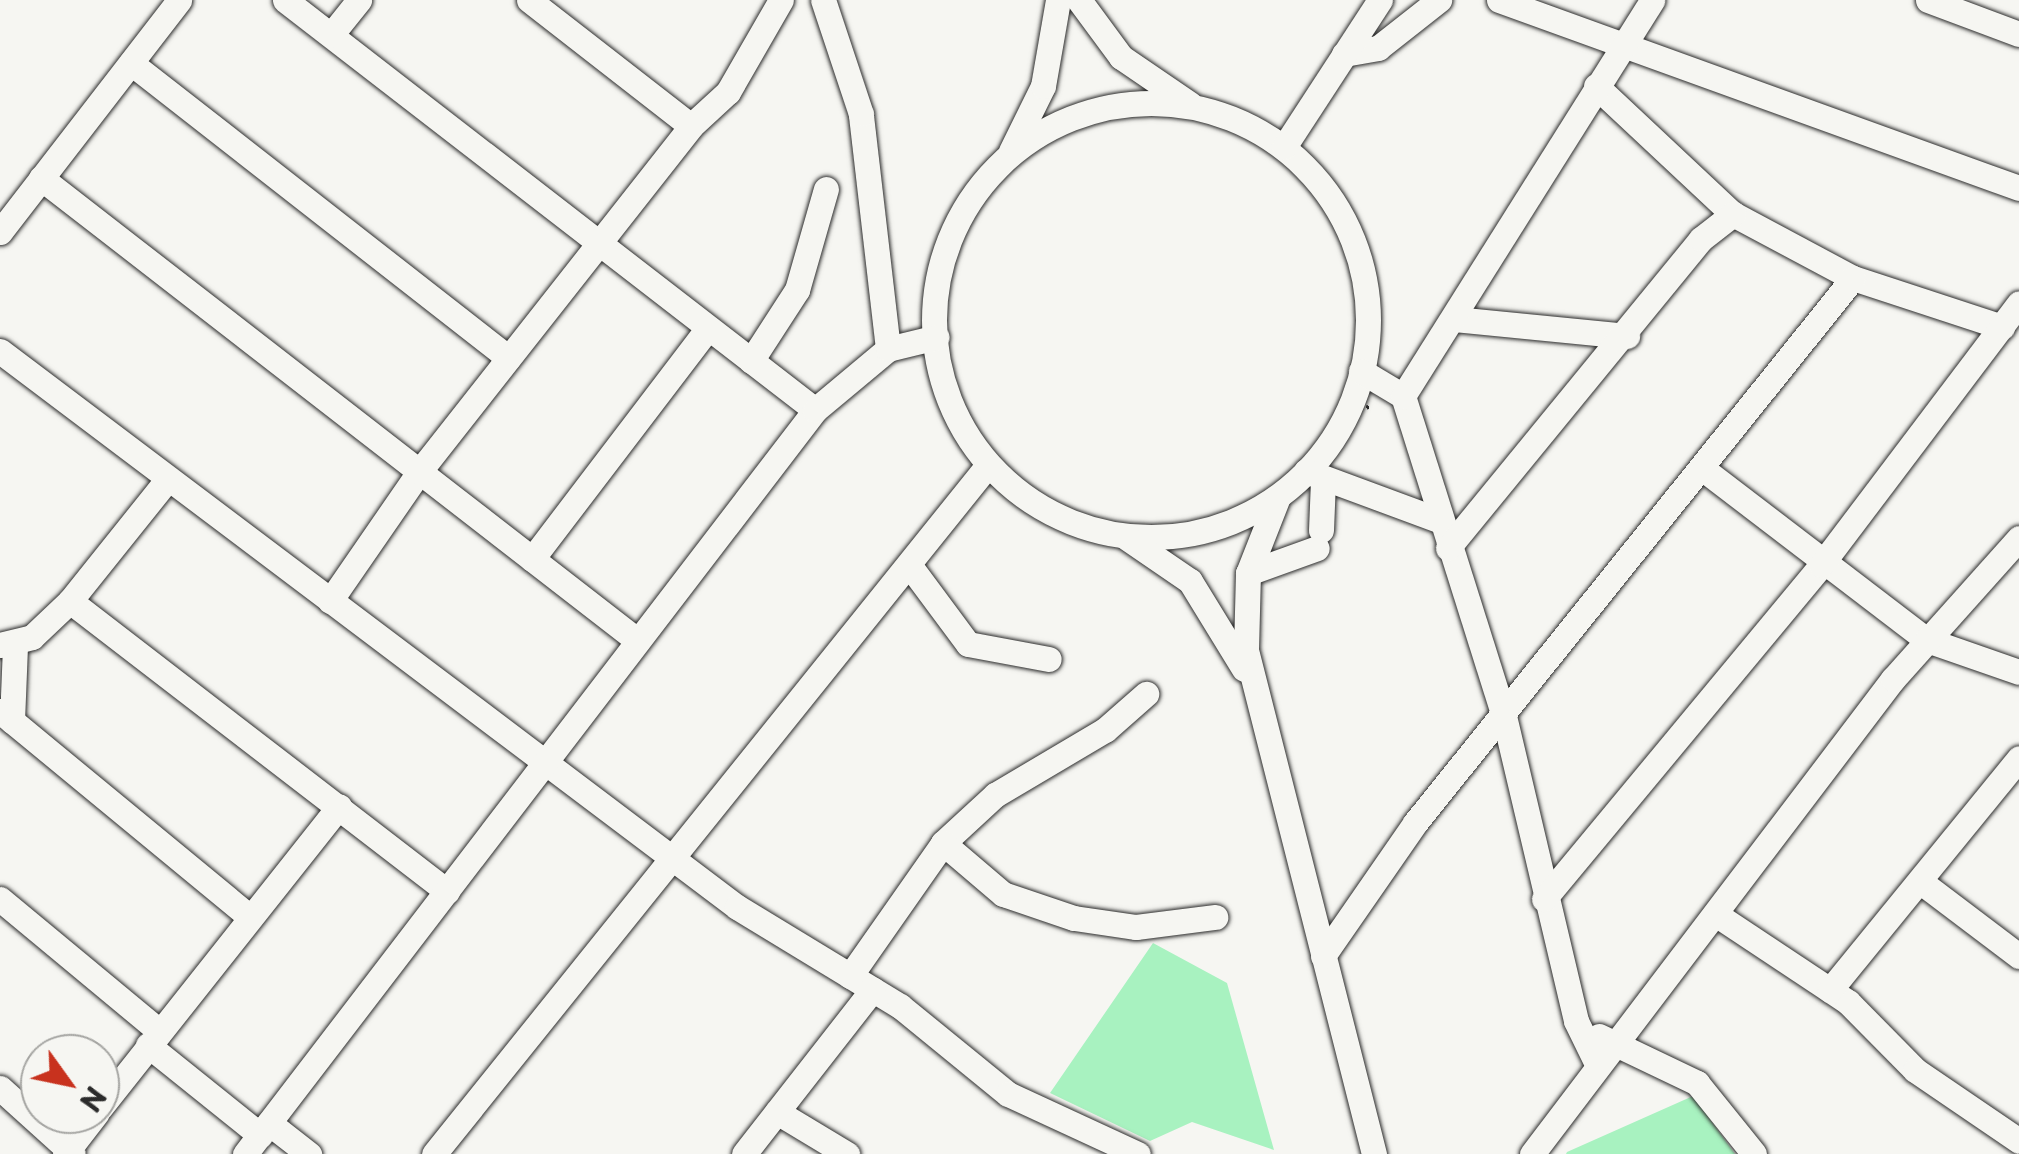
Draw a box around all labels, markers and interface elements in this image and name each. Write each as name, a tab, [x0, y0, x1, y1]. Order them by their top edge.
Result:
north arrow	[20, 1034, 120, 1134]
text: N	[70, 1079, 118, 1121]

